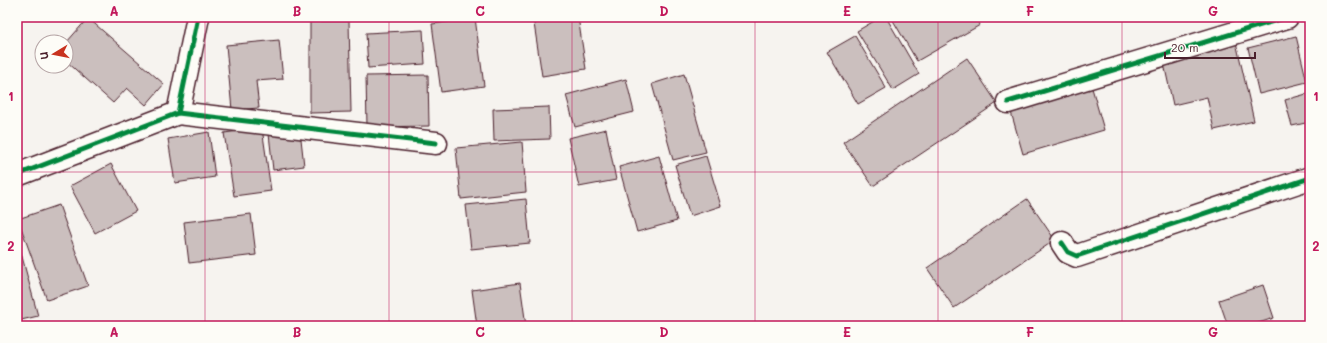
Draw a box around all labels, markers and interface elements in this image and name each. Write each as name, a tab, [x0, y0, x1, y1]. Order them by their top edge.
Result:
text: A	[109, 2, 119, 19]
text: B	[293, 2, 302, 19]
text: C	[475, 2, 485, 19]
text: D	[659, 2, 669, 19]
text: E	[843, 2, 851, 19]
text: F	[1026, 2, 1034, 19]
text: G	[1208, 2, 1218, 19]
north arrow	[34, 34, 74, 74]
scale bar	[1165, 34, 1255, 60]
text: 20 m	[1171, 39, 1199, 55]
text: U	[36, 51, 52, 61]
text: 1	[8, 87, 14, 104]
text: 1	[1313, 87, 1319, 104]
text: 2	[7, 237, 15, 254]
text: 2	[1312, 237, 1320, 254]
text: A	[109, 323, 119, 340]
text: B	[293, 323, 302, 340]
text: C	[475, 323, 485, 340]
text: D	[659, 323, 669, 340]
text: E	[843, 323, 851, 340]
text: F	[1026, 323, 1034, 340]
text: G	[1208, 323, 1218, 340]

